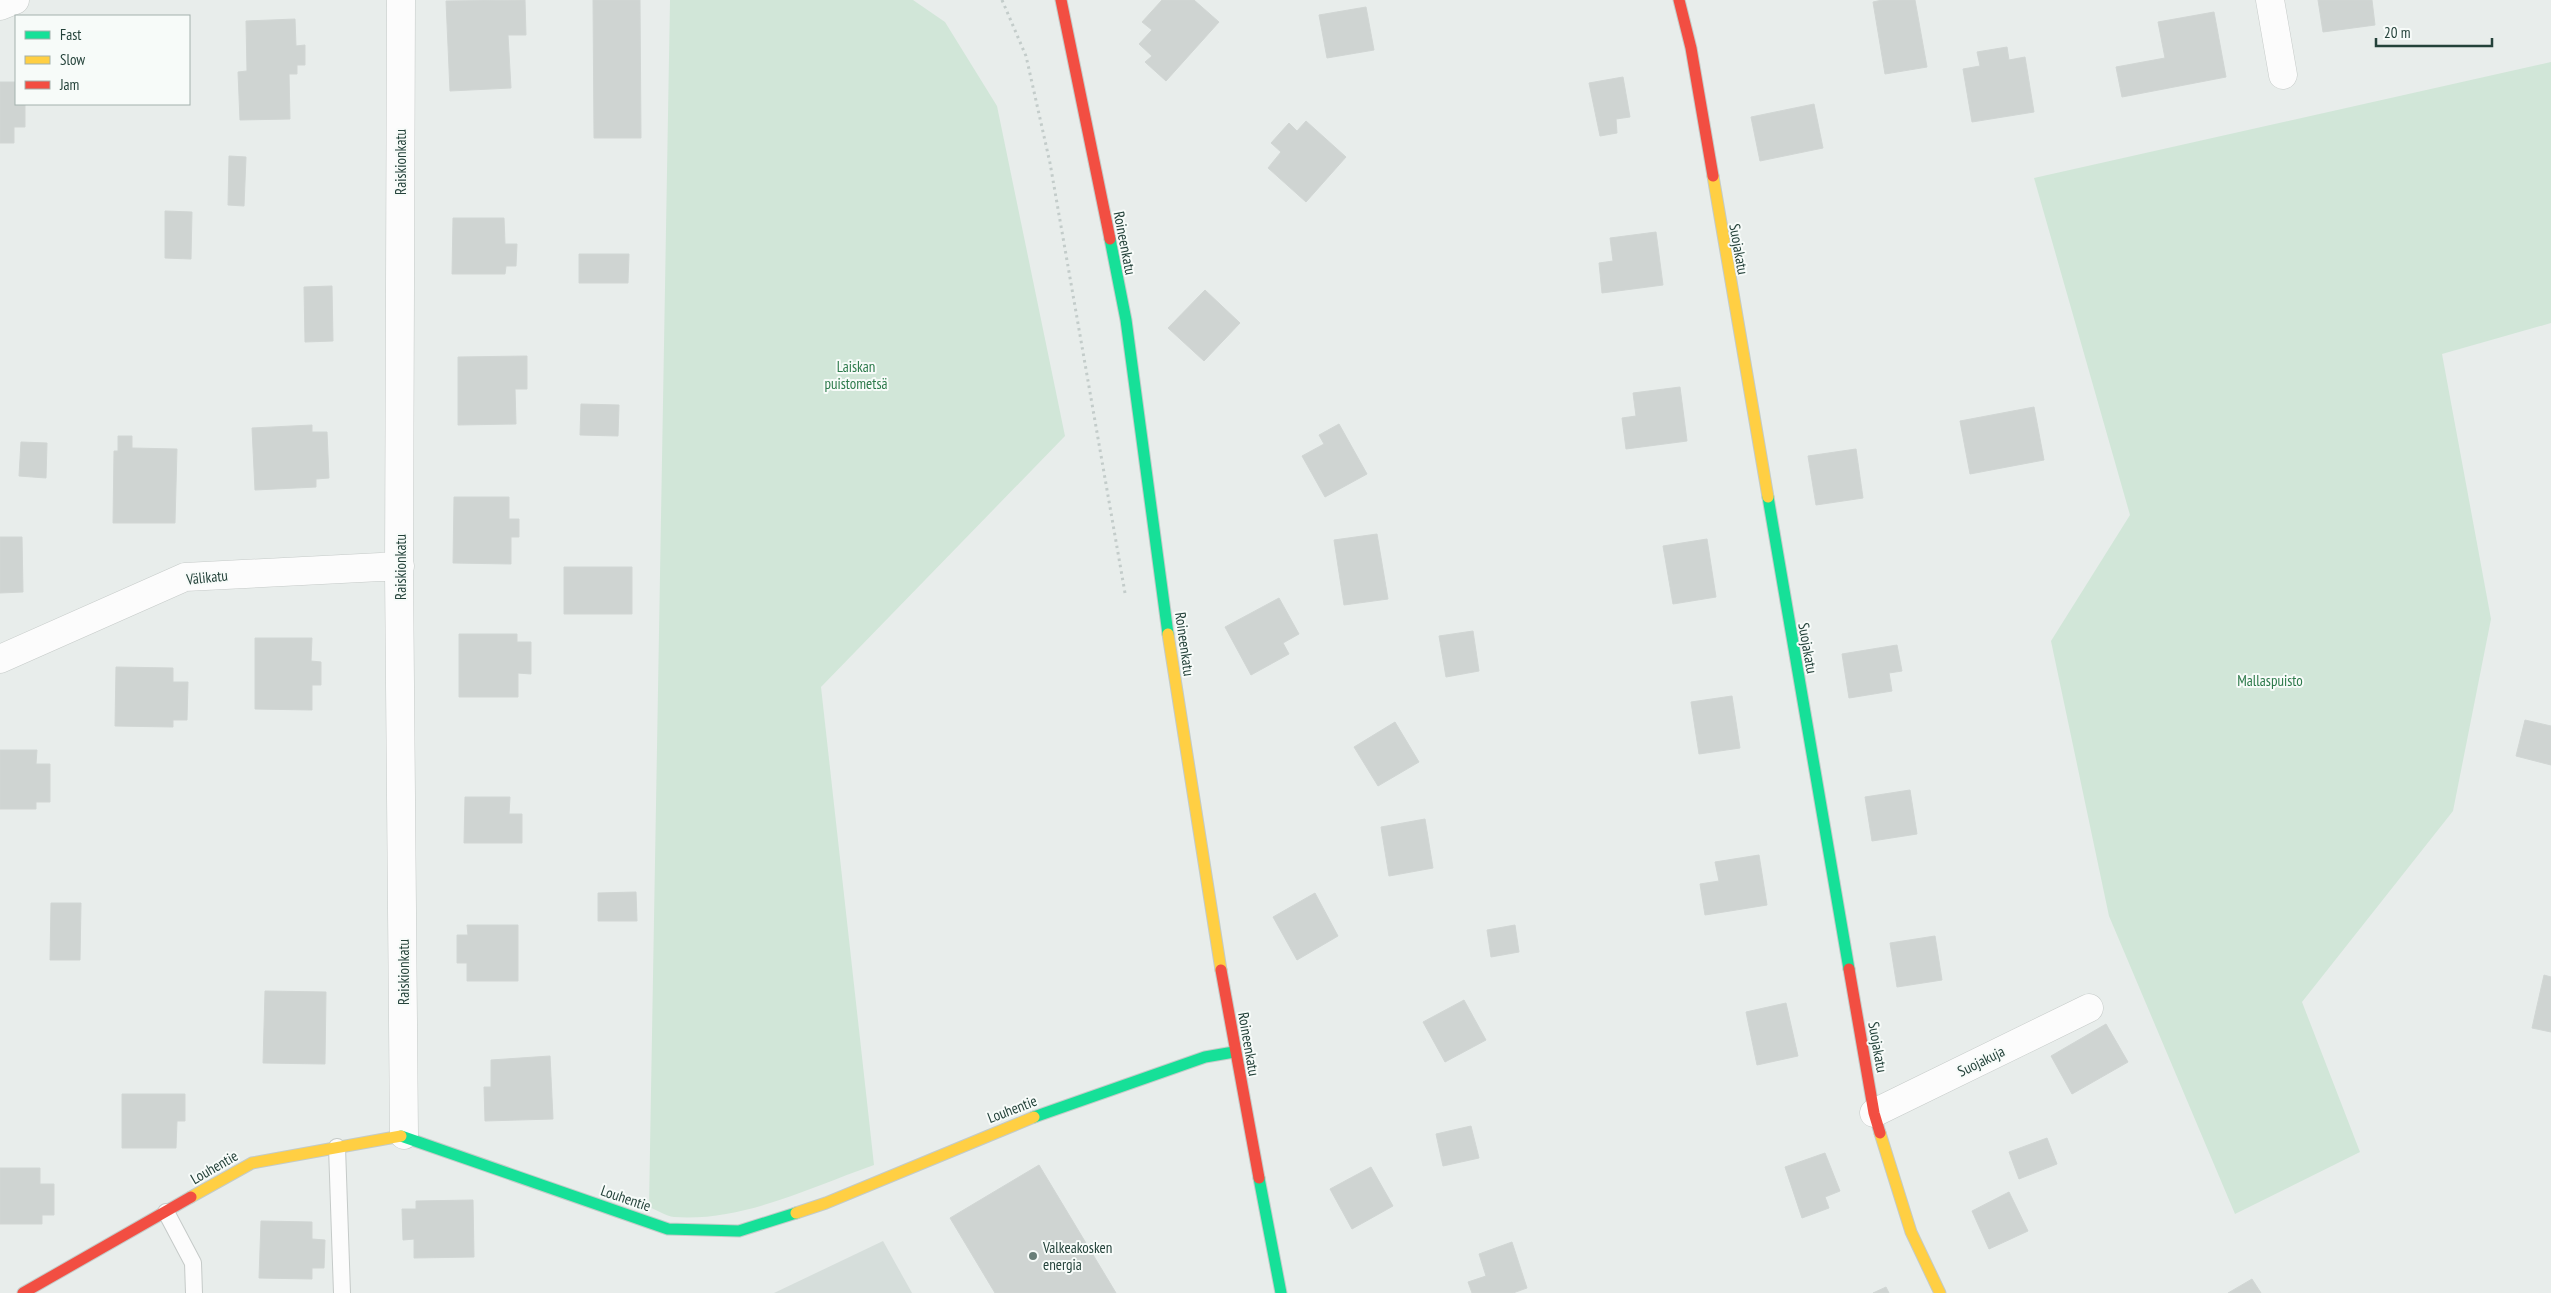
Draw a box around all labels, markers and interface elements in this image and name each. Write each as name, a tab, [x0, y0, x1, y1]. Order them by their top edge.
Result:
legend	[15, 15, 190, 105]
scale bar	[2376, 15, 2492, 47]
text: 20 m	[2384, 23, 2410, 42]
text: Fast	[60, 25, 81, 44]
text: Slow	[60, 50, 85, 69]
text: Jam	[59, 75, 79, 94]
street label: Raiskionkatu	[391, 129, 410, 195]
street label: Roineenkatu	[1110, 210, 1140, 276]
street label: Suojakatu	[1725, 222, 1753, 276]
park label: Laiskan puistometsä	[824, 357, 888, 393]
street label: Raiskionkatu	[391, 534, 410, 600]
street label: Välikatu	[184, 565, 229, 589]
street label: Roineenkatu	[1171, 611, 1199, 677]
street label: Suojakatu	[1794, 621, 1822, 675]
park label: Mallaspuisto	[2237, 671, 2303, 690]
street label: Raiskionkatu	[394, 939, 413, 1005]
street label: Roineenkatu	[1234, 1011, 1264, 1077]
street label: Suojakatu	[1864, 1020, 1892, 1074]
street label: Suojakuja	[1954, 1041, 2008, 1081]
street label: Louhentie	[985, 1091, 1039, 1127]
street label: Louhentie	[187, 1146, 241, 1188]
street label: Louhentie	[599, 1181, 653, 1215]
place label: Valkeakosken energia	[1042, 1238, 1112, 1274]
marker: Valkeakosken energia	[1027, 1250, 1039, 1262]

